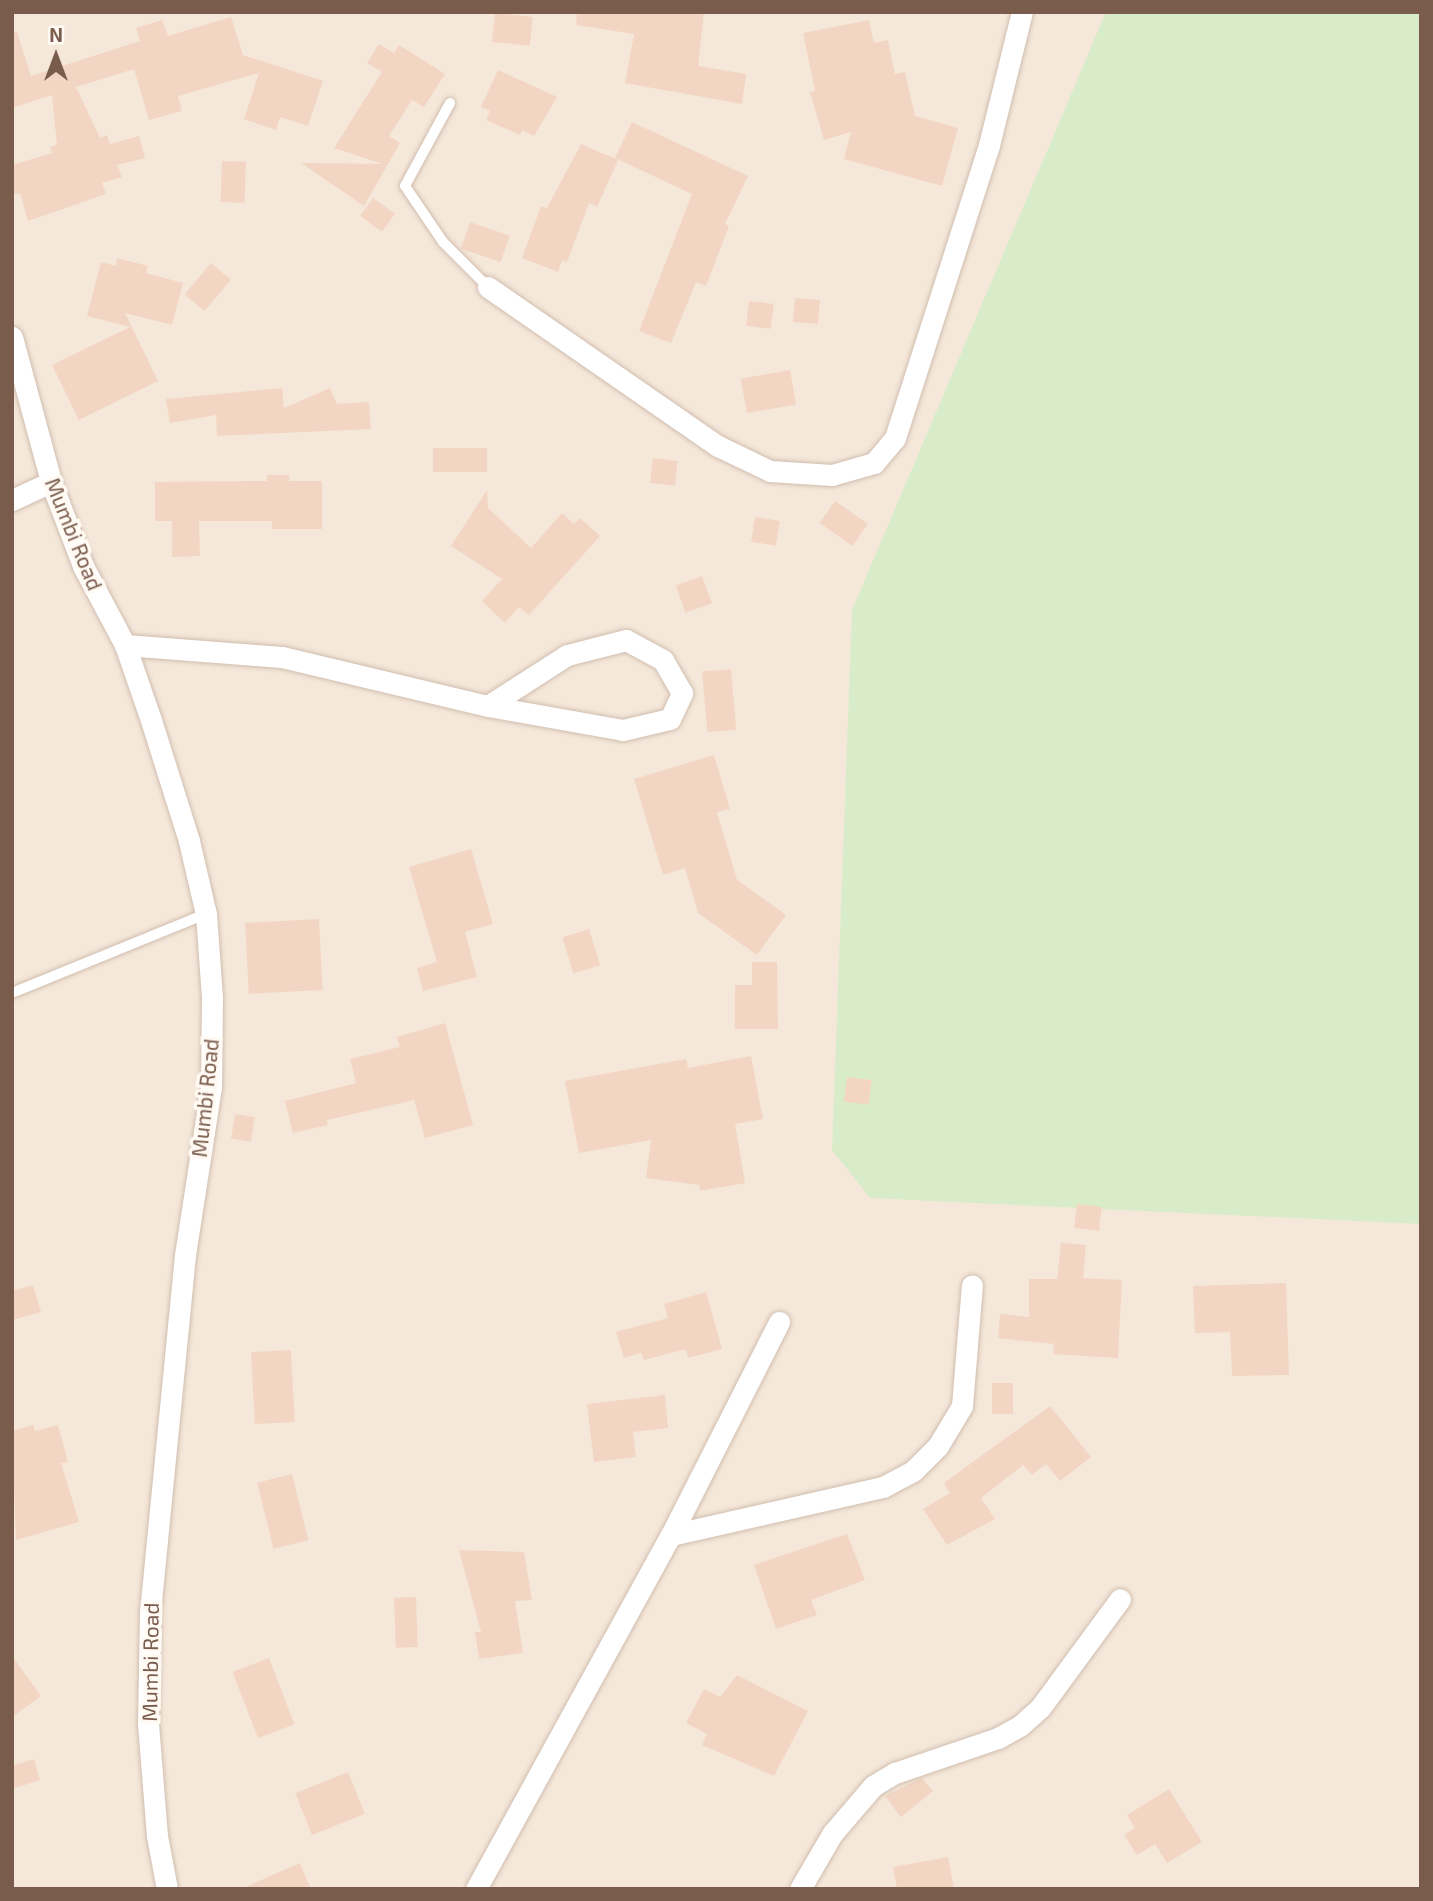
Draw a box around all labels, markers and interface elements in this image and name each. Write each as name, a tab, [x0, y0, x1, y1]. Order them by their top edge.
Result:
north arrow	[21, 21, 91, 91]
text: N	[49, 23, 63, 46]
street label: Mumbi Road	[40, 474, 108, 594]
street label: Mumbi Road	[186, 1038, 224, 1158]
street label: Mumbi Road	[136, 1602, 164, 1722]

